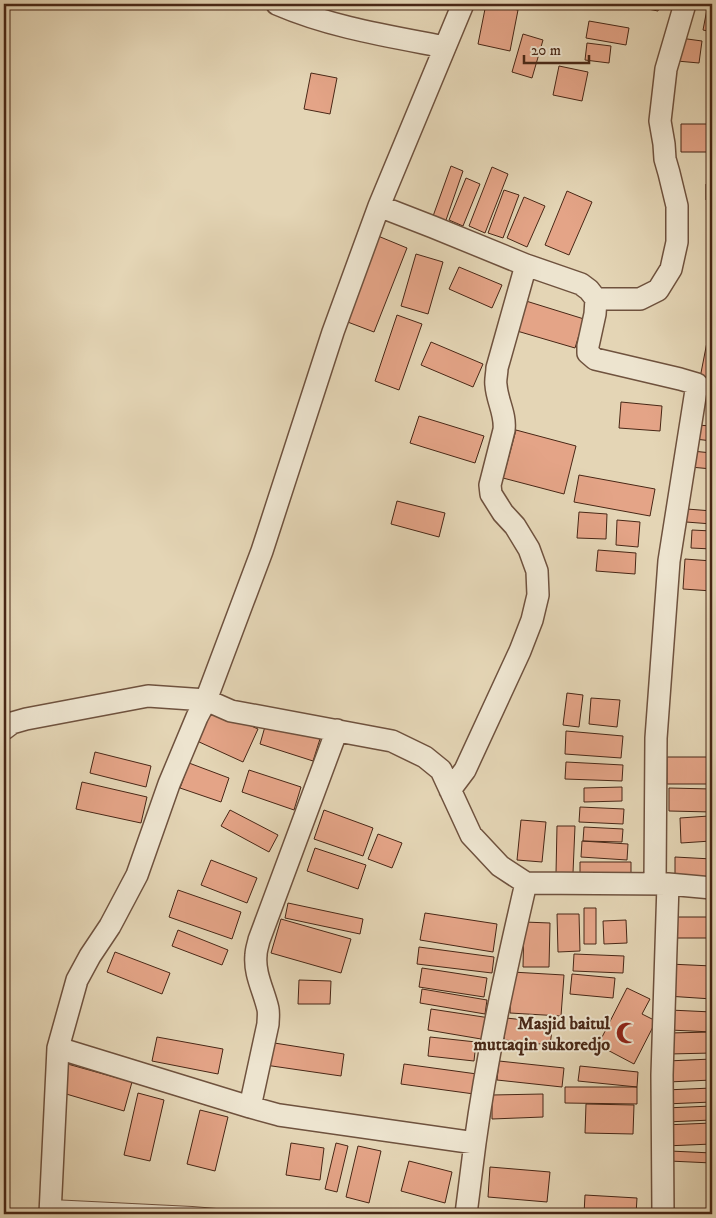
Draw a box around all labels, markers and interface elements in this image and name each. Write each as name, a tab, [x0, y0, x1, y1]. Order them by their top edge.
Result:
scale bar	[524, 32, 588, 64]
text: 20 m	[531, 41, 561, 60]
place label: Masjid baitul muttaqin sukoredjo	[474, 1013, 611, 1056]
mosque icon: Masjid baitul muttaqin sukoredjo	[614, 1020, 640, 1046]

